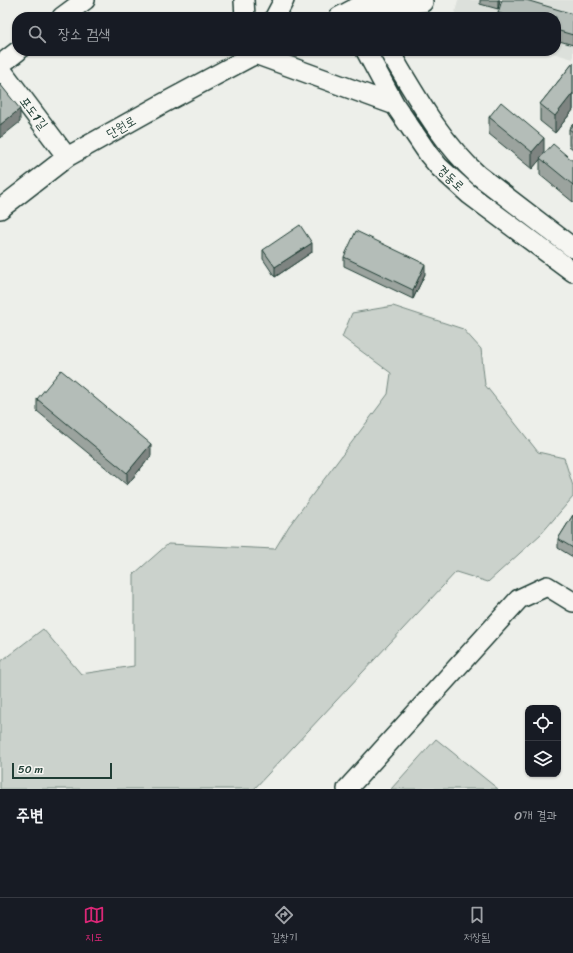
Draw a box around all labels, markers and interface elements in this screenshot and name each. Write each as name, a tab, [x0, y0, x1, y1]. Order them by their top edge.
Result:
search box	[12, 12, 561, 56]
text: 장소 검색	[58, 21, 110, 47]
icon: search	[26, 23, 48, 45]
street label: 포도1길	[14, 91, 54, 135]
street label: 단원로	[102, 109, 140, 145]
street label: 경동로	[432, 159, 470, 197]
map controls	[525, 705, 561, 777]
button: locate	[525, 705, 561, 741]
button: layers	[525, 741, 561, 777]
text: 50 m	[18, 760, 43, 779]
scale bar	[12, 761, 112, 780]
text: 주변	[16, 800, 43, 830]
text: 0개 결과	[514, 804, 557, 827]
tab: 지도	[83, 904, 105, 947]
tab: 길찾기	[271, 904, 297, 947]
tab: 저장됨	[463, 904, 490, 947]

